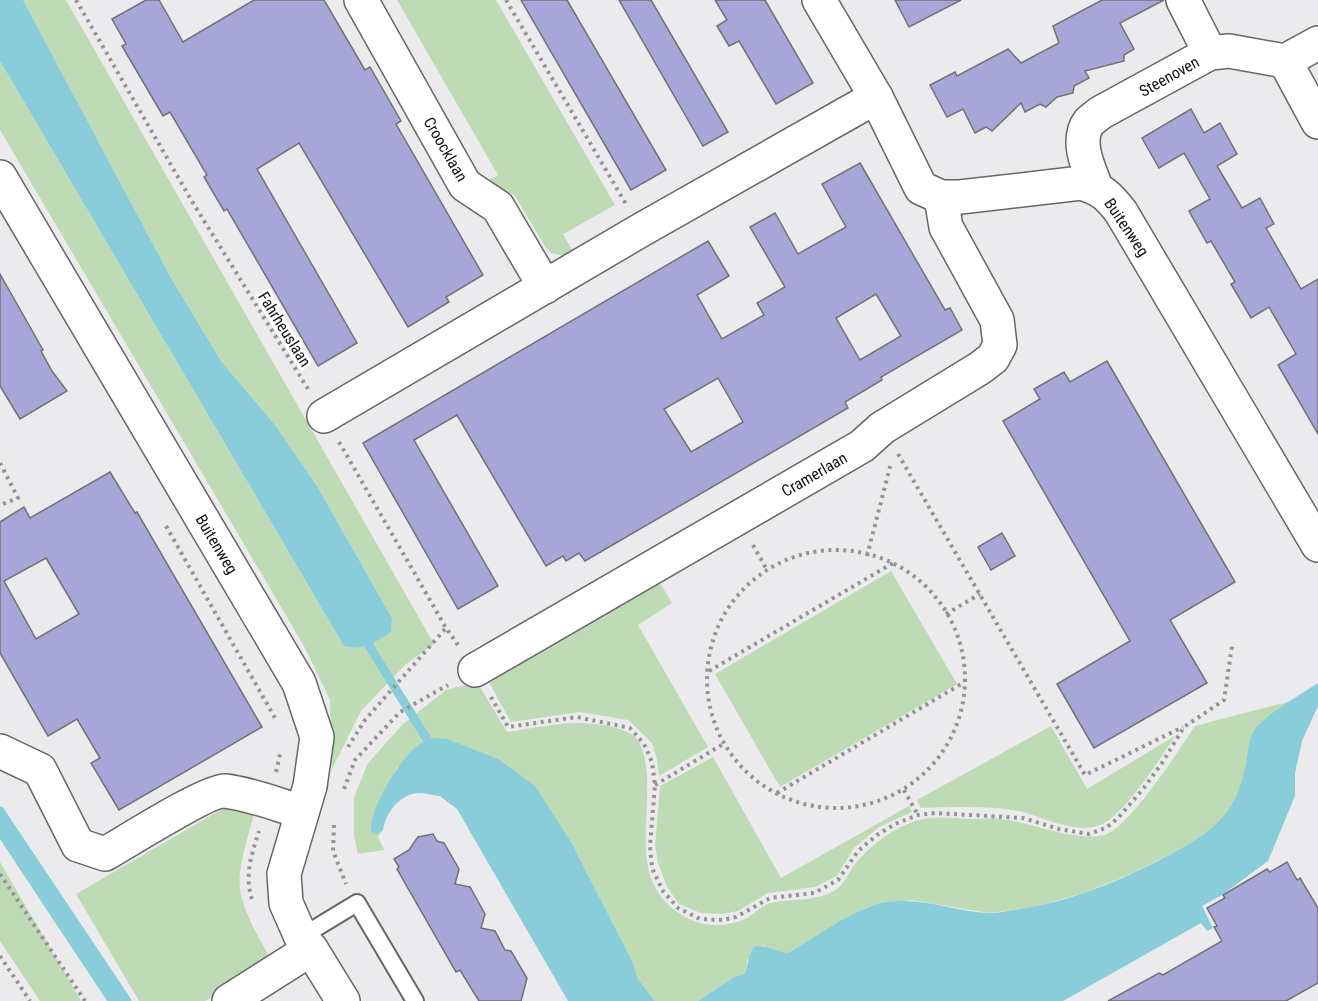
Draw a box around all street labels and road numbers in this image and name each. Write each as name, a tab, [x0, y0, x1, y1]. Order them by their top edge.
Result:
street label: Steenoven	[1136, 52, 1203, 101]
street label: Croocklaan	[420, 114, 472, 185]
street label: Buitenweg	[1100, 195, 1153, 260]
street label: Fahrheuslaan	[254, 288, 315, 370]
street label: Cramerlaan	[778, 448, 850, 501]
street label: Buitenweg	[191, 511, 242, 577]

